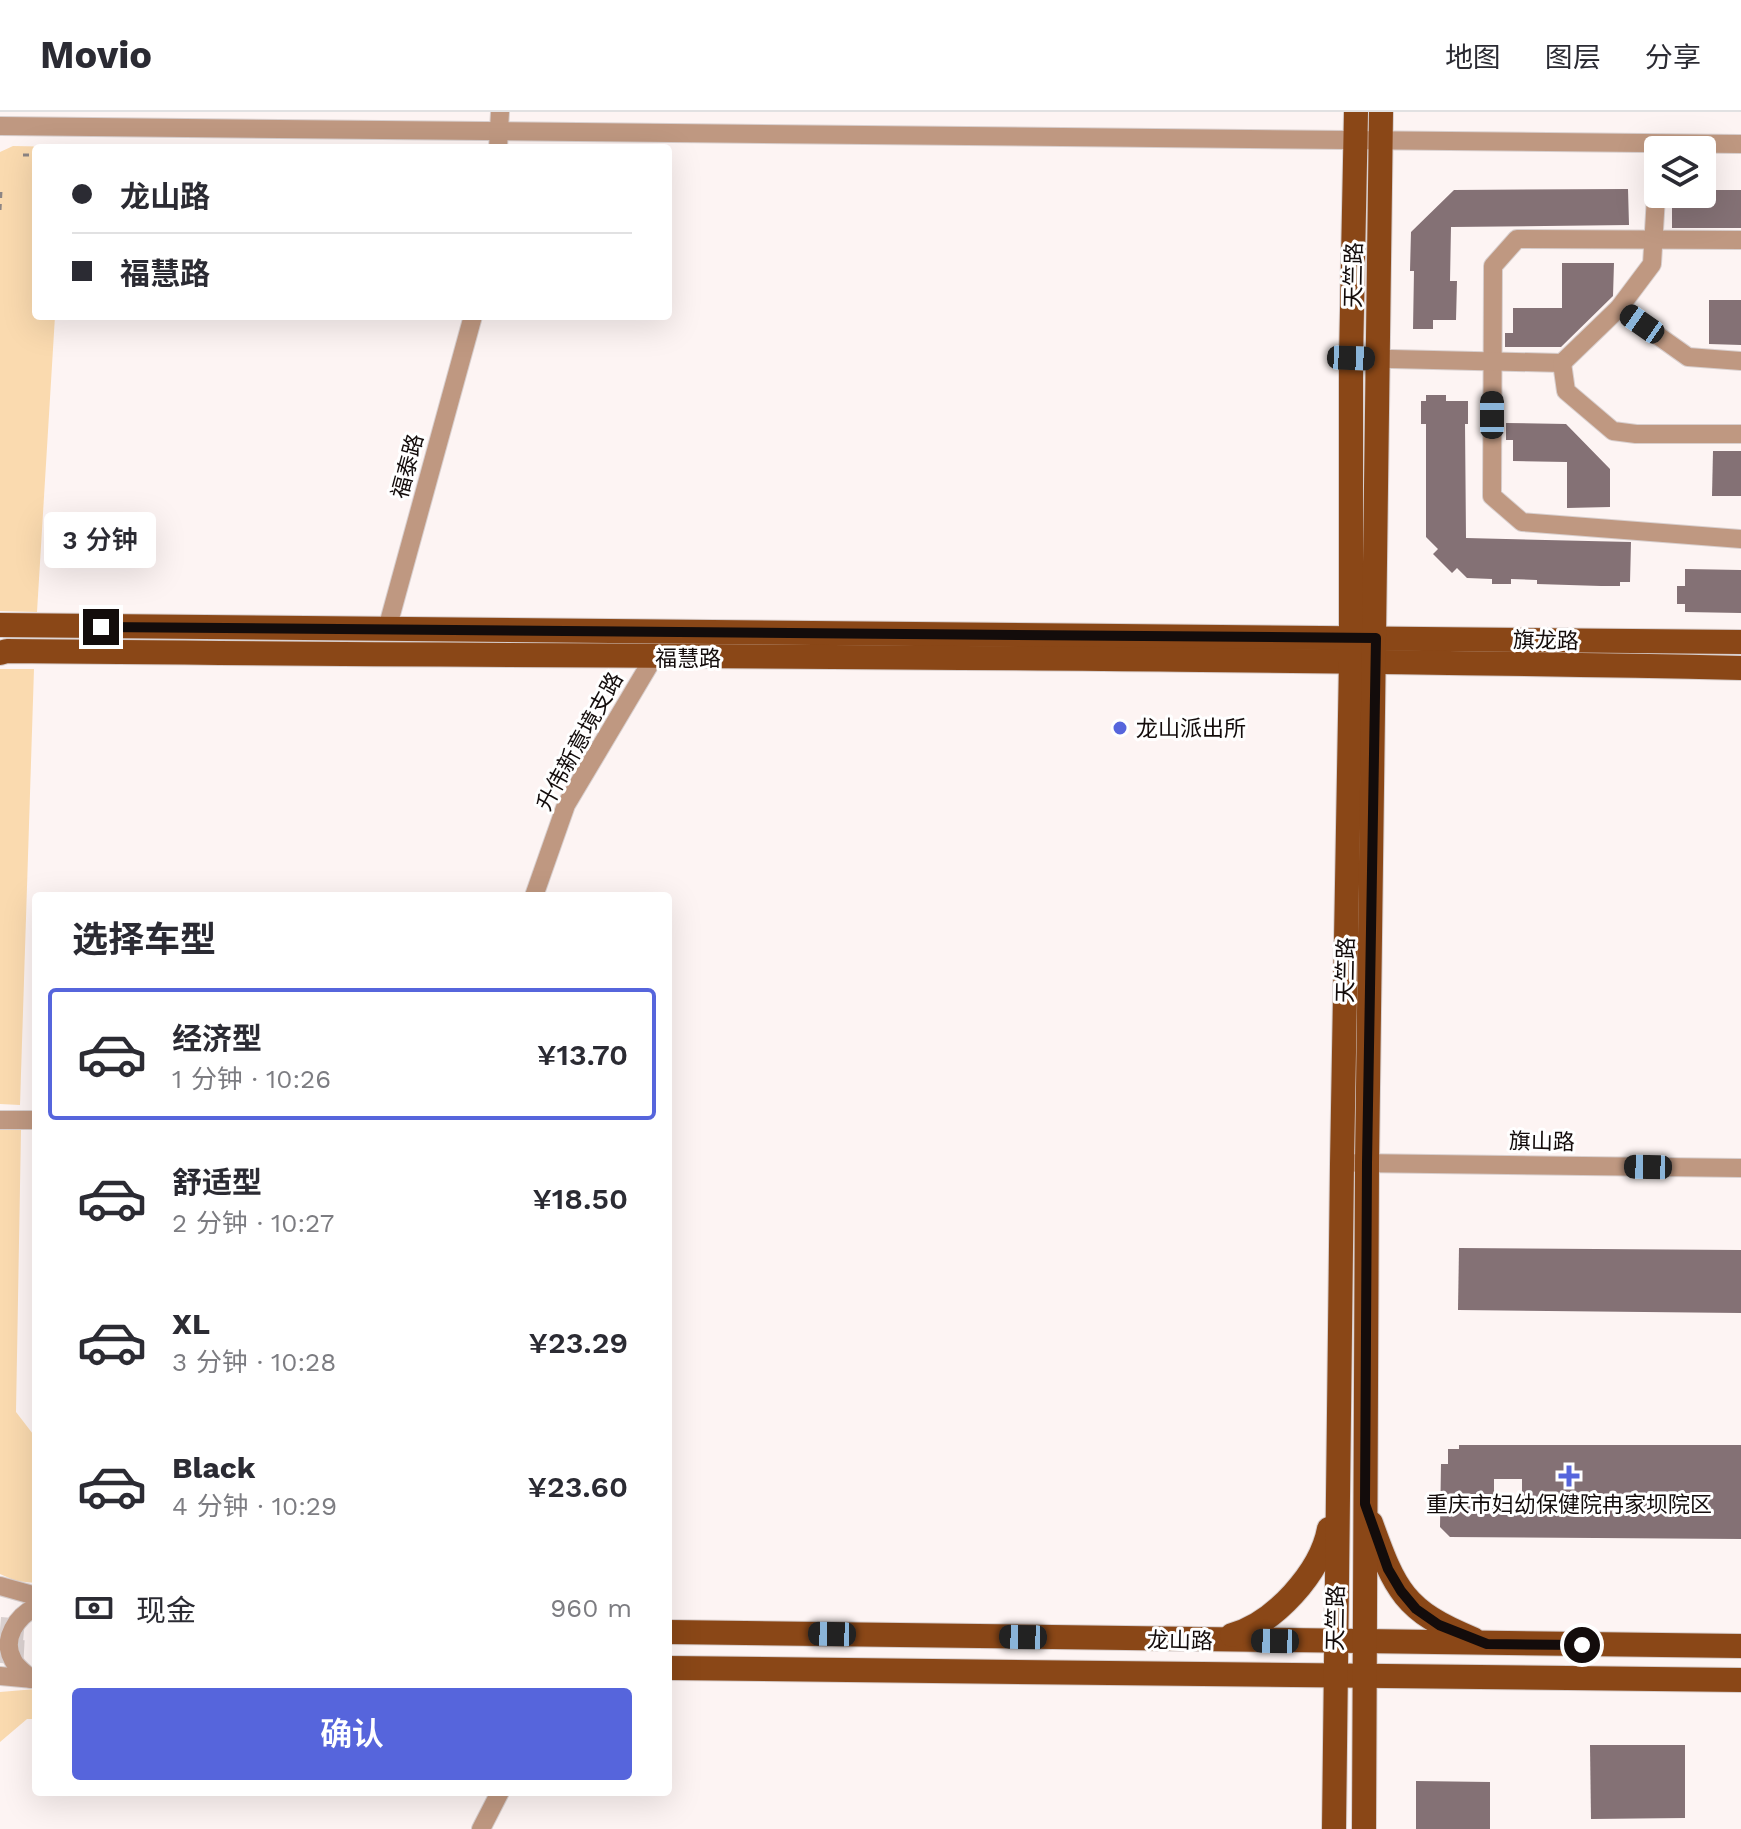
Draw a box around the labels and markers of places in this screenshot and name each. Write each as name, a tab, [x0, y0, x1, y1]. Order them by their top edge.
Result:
place label: 龙山派出所	[1136, 716, 1246, 741]
marker: 龙山派出所	[1111, 719, 1129, 737]
marker: 重庆市妇幼保健院冉家坝院区	[1558, 1465, 1580, 1487]
place label: 重庆市妇幼保健院冉家坝院区	[1426, 1492, 1712, 1517]

